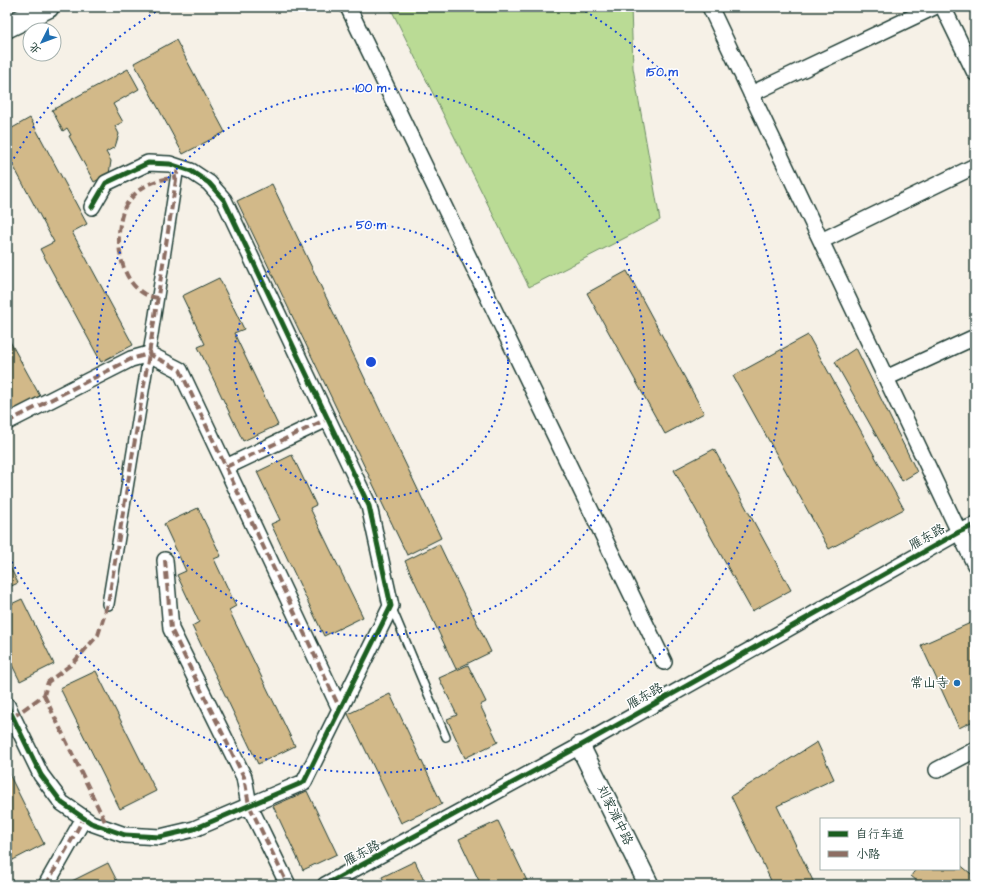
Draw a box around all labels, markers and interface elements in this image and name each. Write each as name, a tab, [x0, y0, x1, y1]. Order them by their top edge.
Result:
north arrow	[22, 22, 62, 62]
text: 北	[26, 39, 44, 57]
text: 150 m	[646, 64, 679, 81]
text: 100 m	[356, 80, 387, 97]
text: 50 m	[356, 217, 387, 234]
centre of rings	[364, 355, 378, 369]
street label: 雁东路	[906, 520, 948, 554]
place label: 常山寺	[910, 674, 949, 692]
street label: 雁东路	[624, 678, 666, 714]
marker: 常山寺	[952, 678, 962, 688]
street label: 刘家滩中路	[593, 782, 637, 848]
legend	[820, 818, 960, 870]
text: 自行车道	[856, 826, 904, 843]
street label: 雁东路	[341, 836, 383, 870]
text: 小路	[856, 846, 880, 863]

